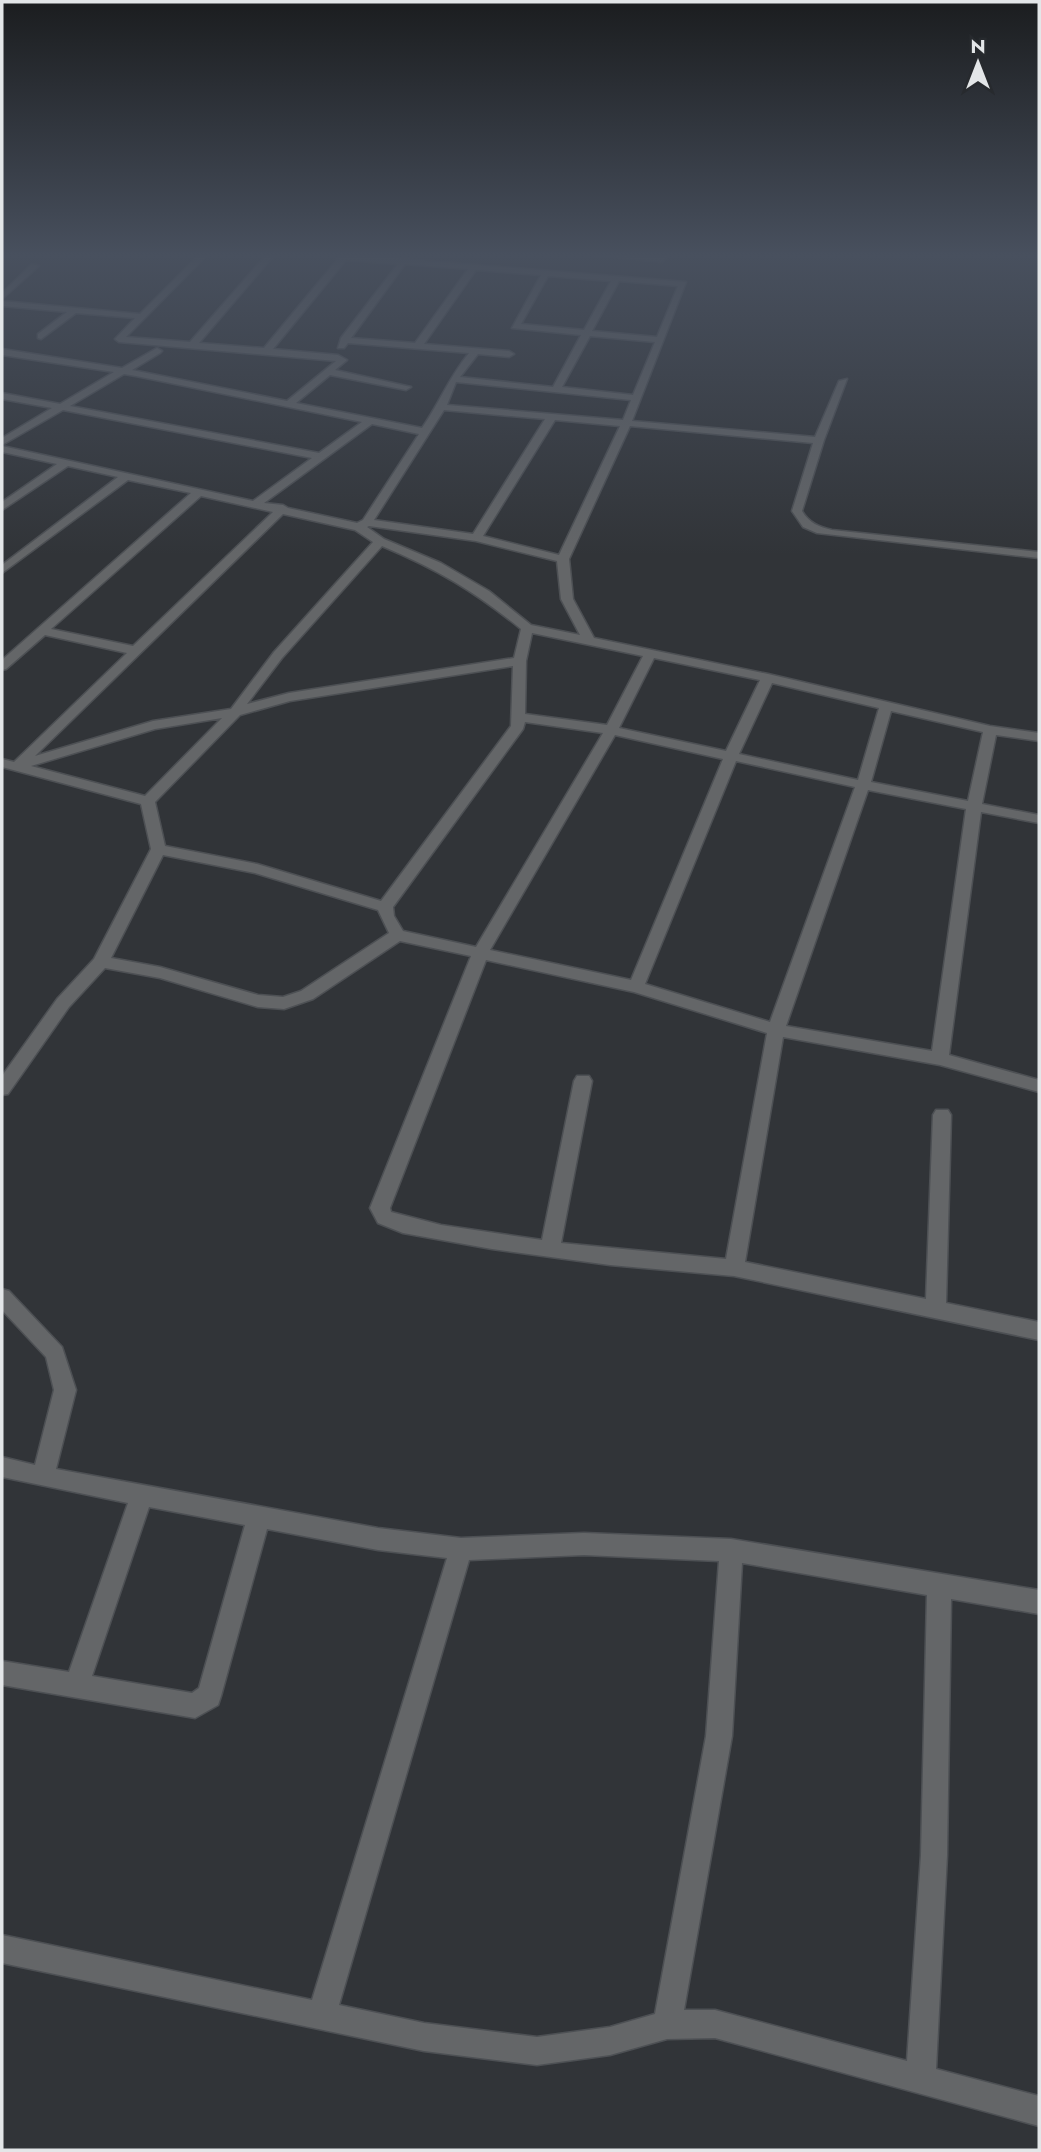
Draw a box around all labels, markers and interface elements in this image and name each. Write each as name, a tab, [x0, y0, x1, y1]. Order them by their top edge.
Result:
north arrow	[943, 28, 1013, 98]
text: N	[970, 33, 986, 60]

